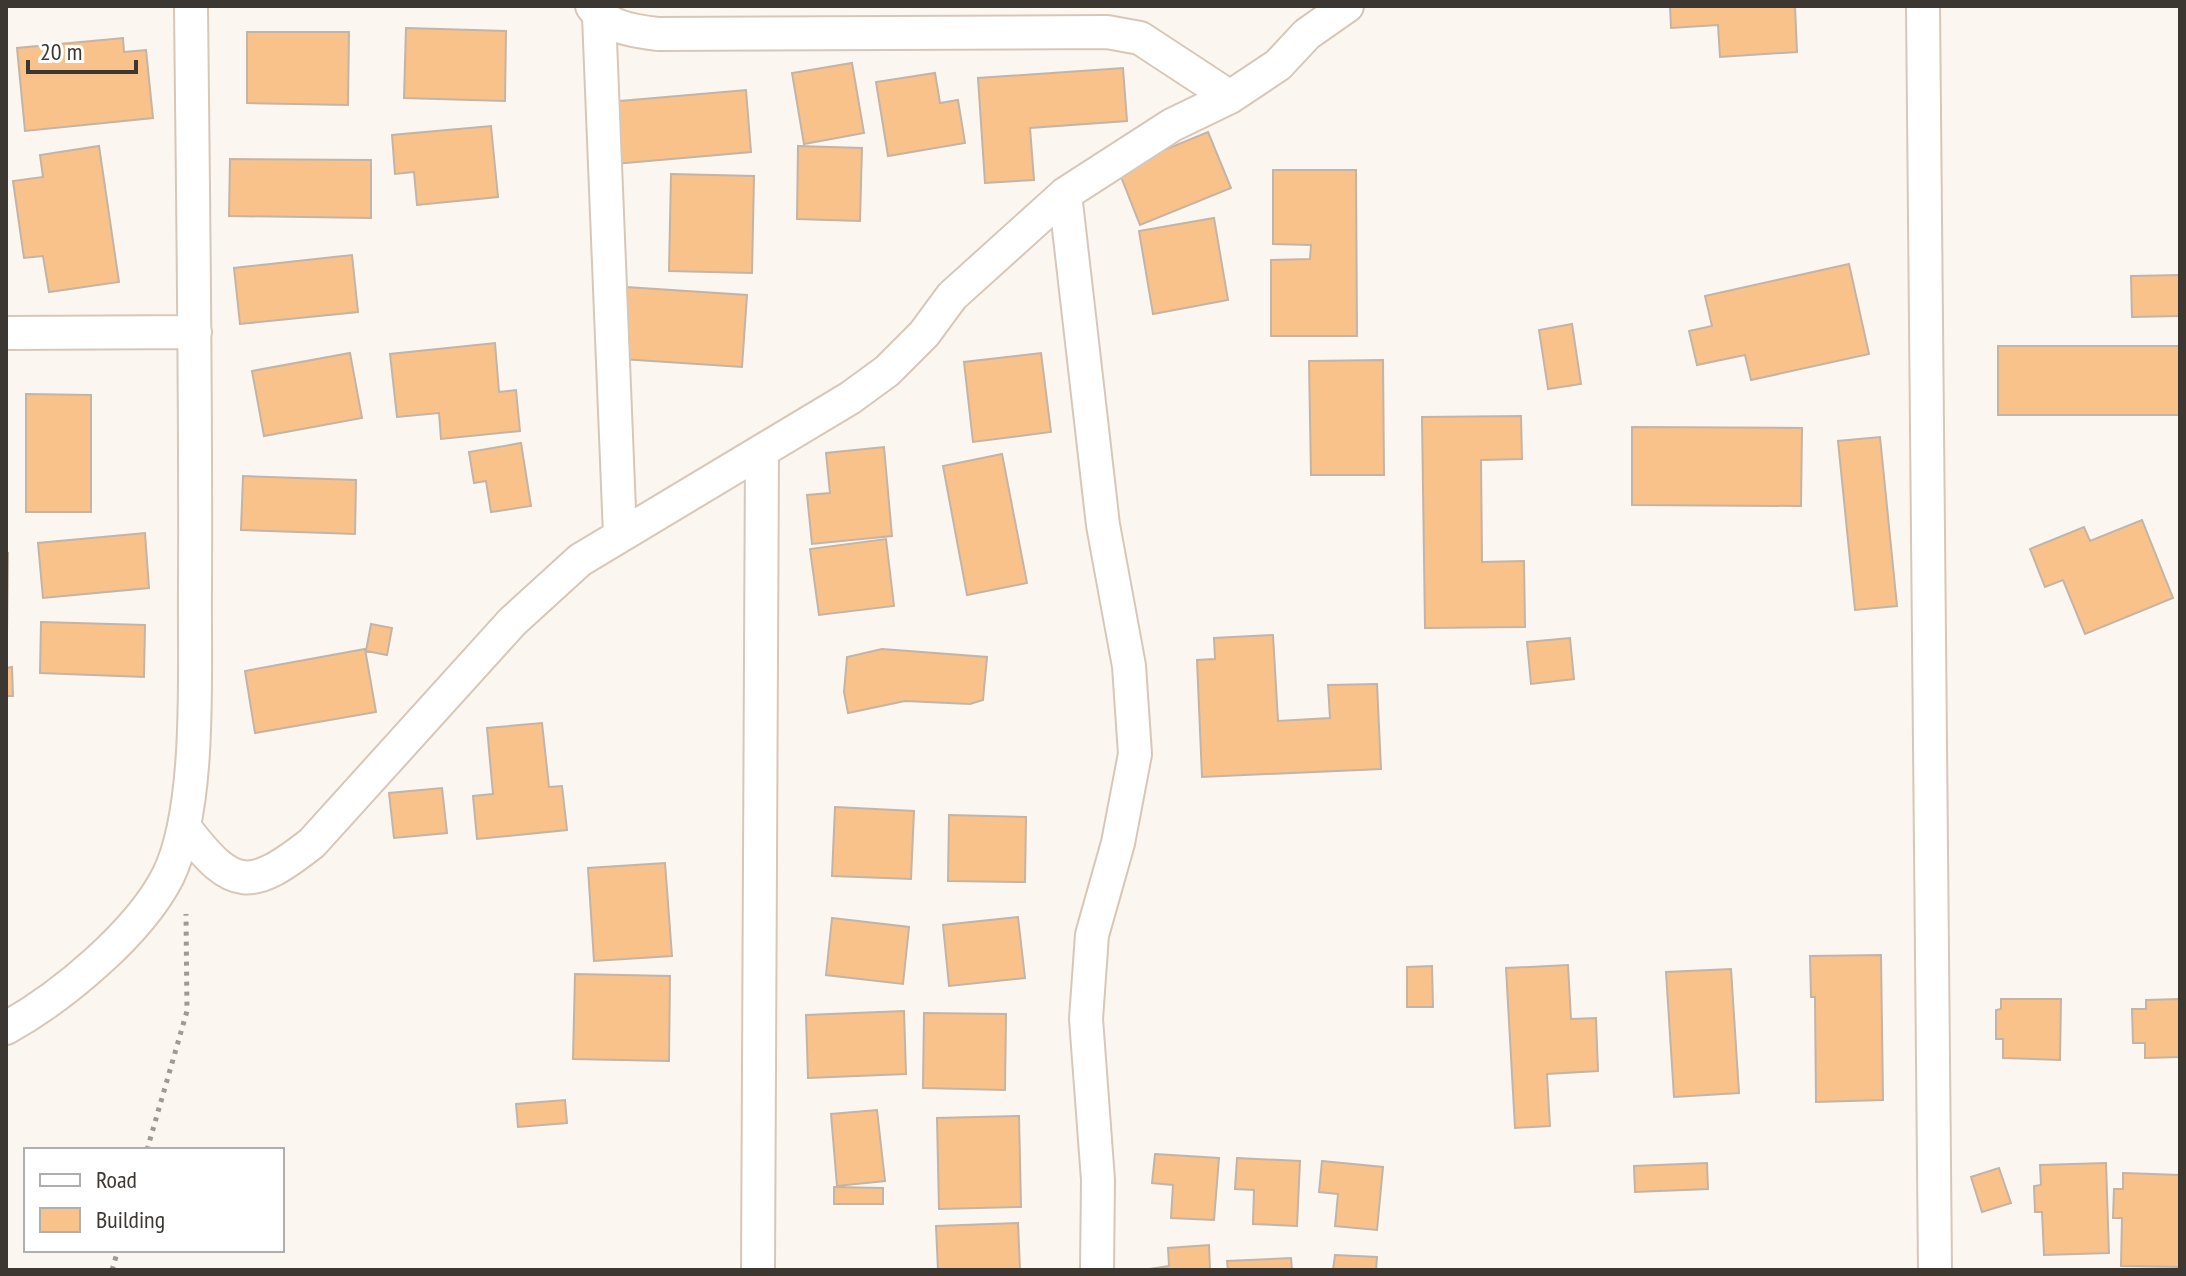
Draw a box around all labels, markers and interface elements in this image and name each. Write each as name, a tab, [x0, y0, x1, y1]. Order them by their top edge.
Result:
scale bar	[28, 24, 136, 74]
text: 20 m	[40, 36, 82, 67]
legend	[24, 1148, 284, 1252]
text: Road	[96, 1164, 137, 1195]
text: Building	[96, 1204, 165, 1235]

